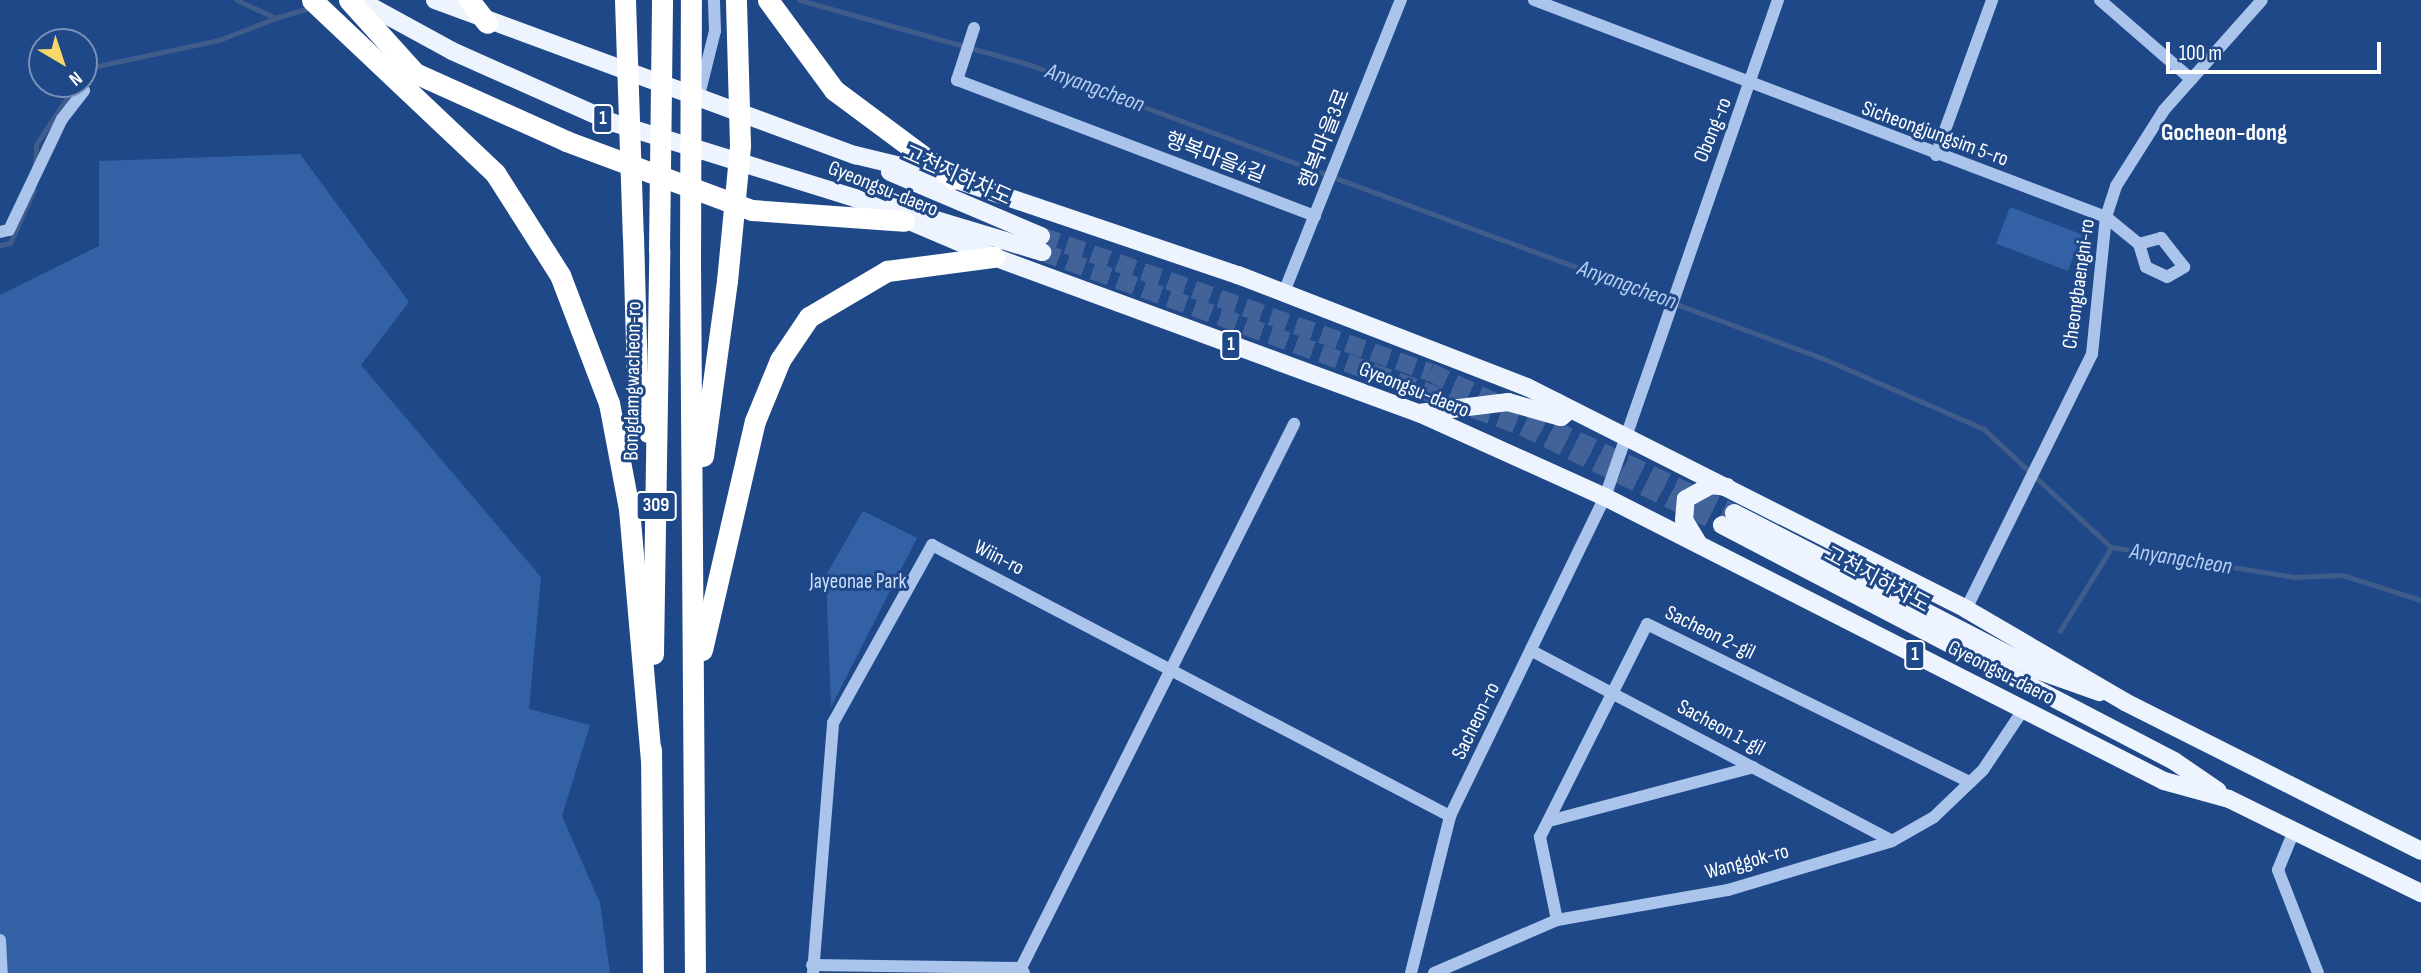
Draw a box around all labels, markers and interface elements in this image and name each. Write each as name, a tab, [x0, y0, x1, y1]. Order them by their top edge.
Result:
north arrow	[28, 28, 98, 98]
scale bar	[2169, 28, 2384, 72]
text: 100 m	[2179, 41, 2222, 66]
water label: Anyangcheon	[1042, 57, 1148, 119]
text: N	[64, 66, 86, 90]
street label: 행복마을3로	[1294, 85, 1356, 193]
street label: Obong-ro	[1689, 94, 1737, 166]
street label: Sicheongjungsim 5-ro	[1858, 96, 2012, 172]
road number: 1	[591, 104, 615, 134]
district label: Gocheon-dong	[2161, 119, 2287, 147]
street label: 행복마을4길	[1161, 127, 1269, 189]
street label: 고천지하차도	[899, 141, 1015, 211]
street label: Gyeongsu-daero	[824, 156, 942, 222]
street label: Cheongbaengni-ro	[2057, 217, 2101, 351]
water label: Anyangcheon	[1574, 254, 1680, 316]
street label: Bongdamgwacheon-ro	[619, 301, 647, 461]
road number: 1	[1219, 330, 1243, 360]
street label: Gyeongsu-daero	[1355, 357, 1473, 423]
road number: 309	[635, 491, 677, 522]
street label: Wiin-ro	[970, 535, 1028, 581]
water label: Anyangcheon	[2128, 537, 2234, 581]
street label: 고천지하차도	[1820, 542, 1934, 618]
park label: Jayeonae Park	[810, 569, 906, 595]
street label: Sacheon 2-gil	[1661, 600, 1759, 666]
street label: Gyeongsu-daero	[1943, 635, 2059, 711]
road number: 1	[1903, 640, 1927, 670]
street label: Sacheon-ro	[1447, 678, 1505, 764]
street label: Sacheon 1-gil	[1673, 694, 1769, 762]
street label: Wanggok-ro	[1702, 839, 1792, 885]

